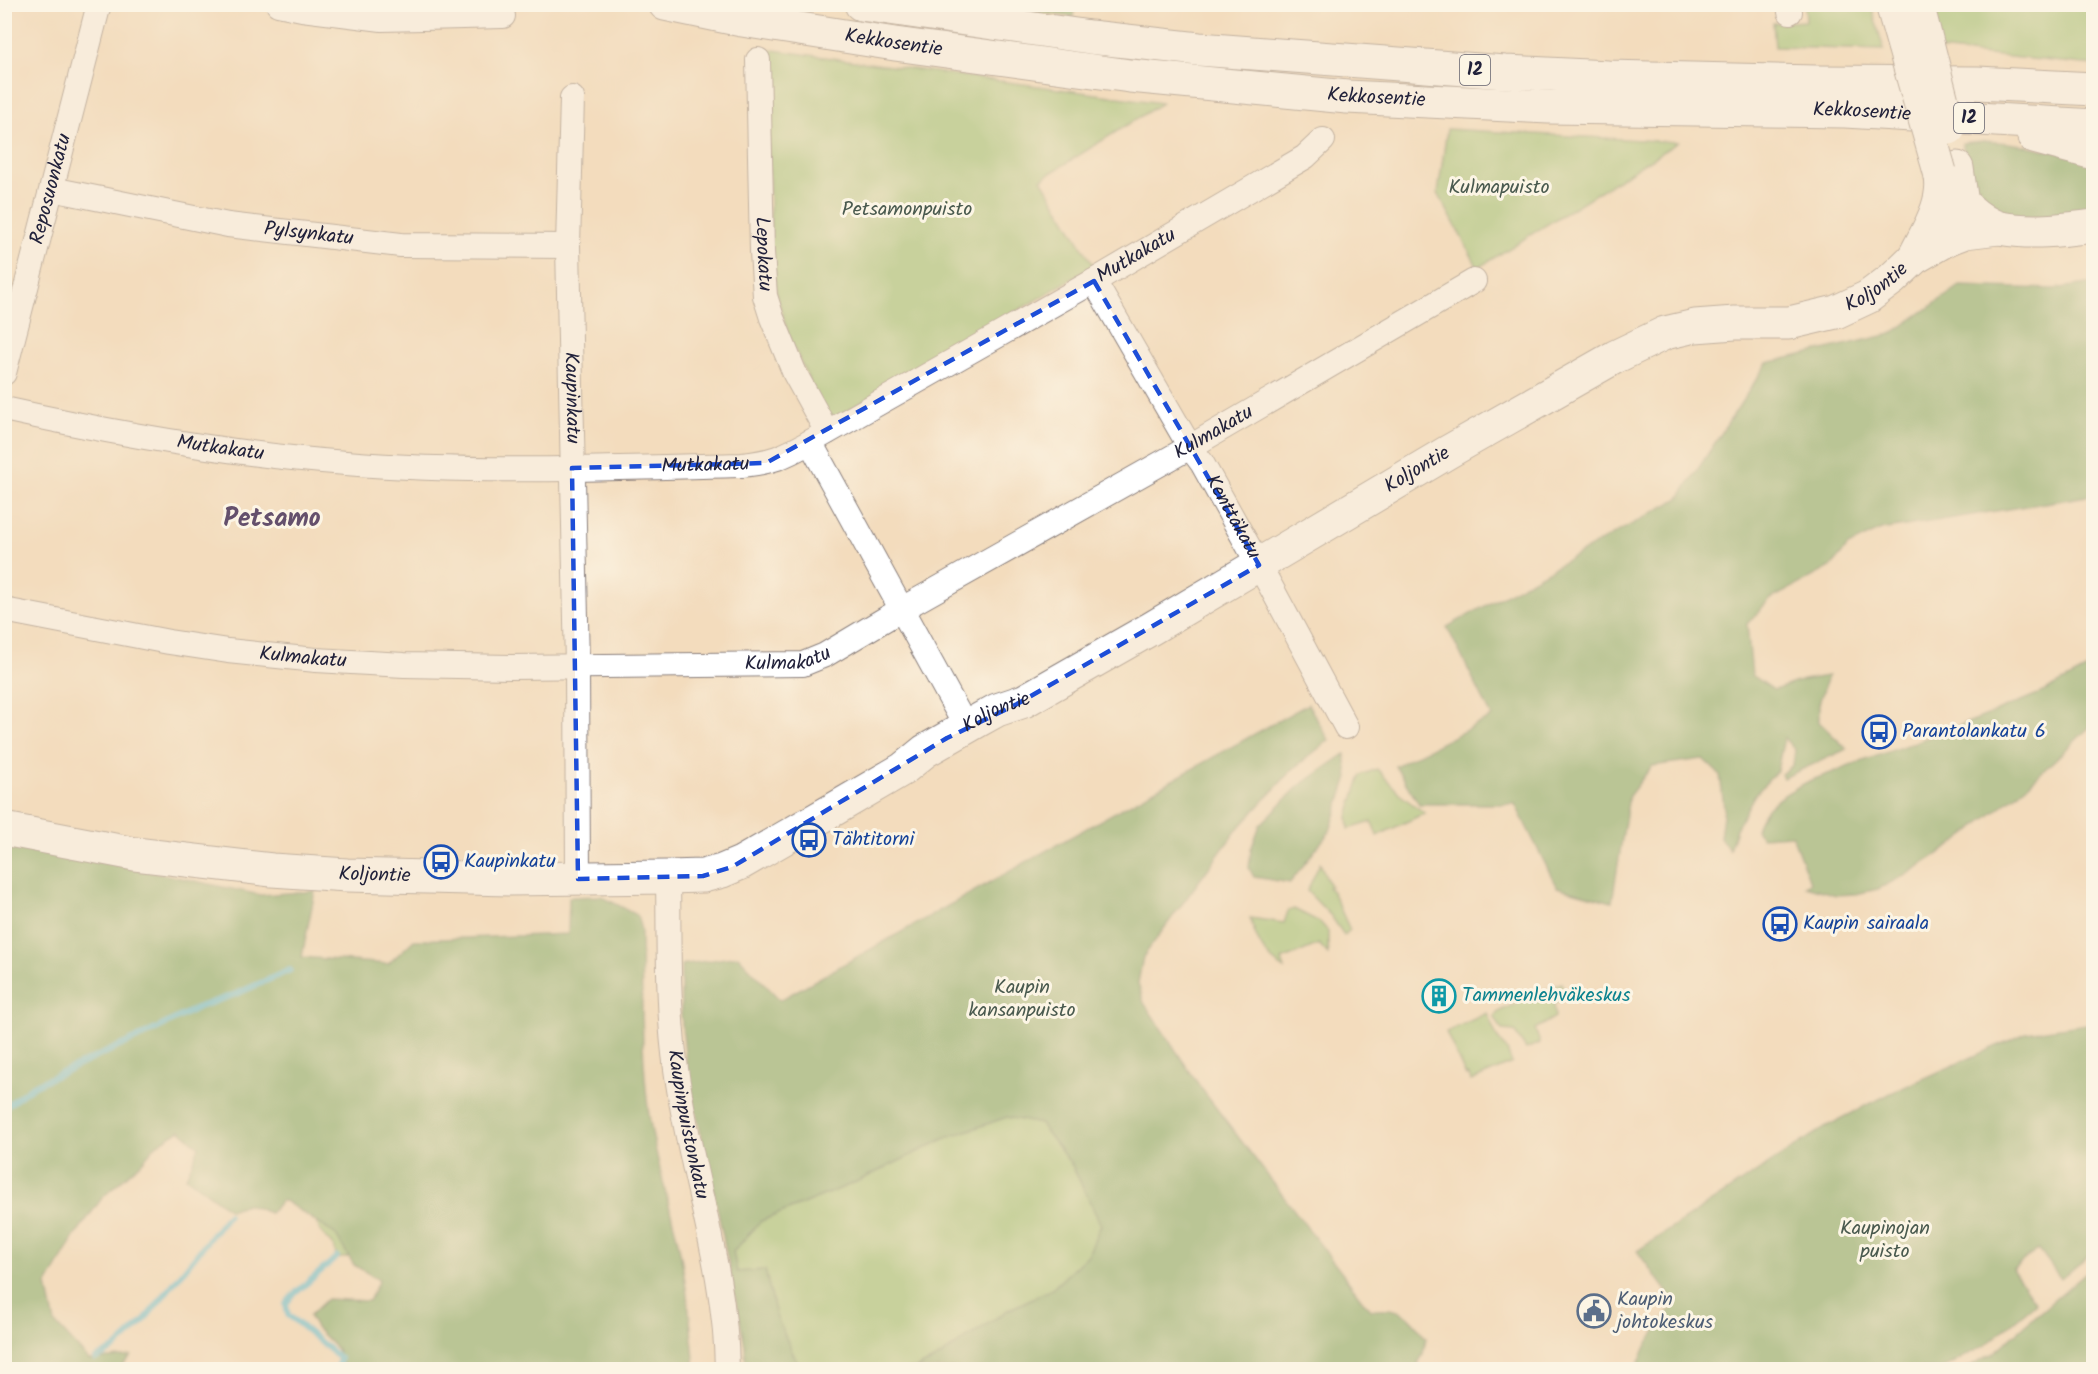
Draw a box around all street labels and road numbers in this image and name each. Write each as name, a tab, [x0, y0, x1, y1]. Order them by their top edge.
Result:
street label: Kekkosentie	[842, 20, 944, 66]
road number: 12	[1460, 55, 1490, 85]
street label: Kekkosentie	[1326, 79, 1426, 117]
street label: Kekkosentie	[1813, 95, 1912, 131]
road number: 12	[1954, 103, 1984, 133]
street label: Reposuonkatu	[22, 130, 81, 248]
street label: Pylsynkatu	[262, 213, 356, 255]
street label: Lepokatu	[745, 216, 781, 293]
street label: Mutkakatu	[1090, 220, 1183, 292]
street label: Koljontie	[1840, 255, 1916, 322]
street label: Kaupinkatu	[554, 352, 588, 445]
street label: Kulmakatu	[1168, 397, 1260, 469]
street label: Mutkakatu	[174, 427, 266, 471]
street label: Koljontie	[1378, 438, 1457, 502]
street label: Mutkakatu	[661, 448, 752, 483]
street label: Kenttäkatu	[1196, 469, 1269, 566]
street label: Kulmakatu	[258, 638, 348, 678]
street label: Kulmakatu	[745, 638, 838, 681]
street label: Koljontie	[956, 684, 1037, 742]
street label: Koljontie	[337, 858, 411, 893]
street label: Kaupinpuistonkatu	[658, 1048, 717, 1203]

